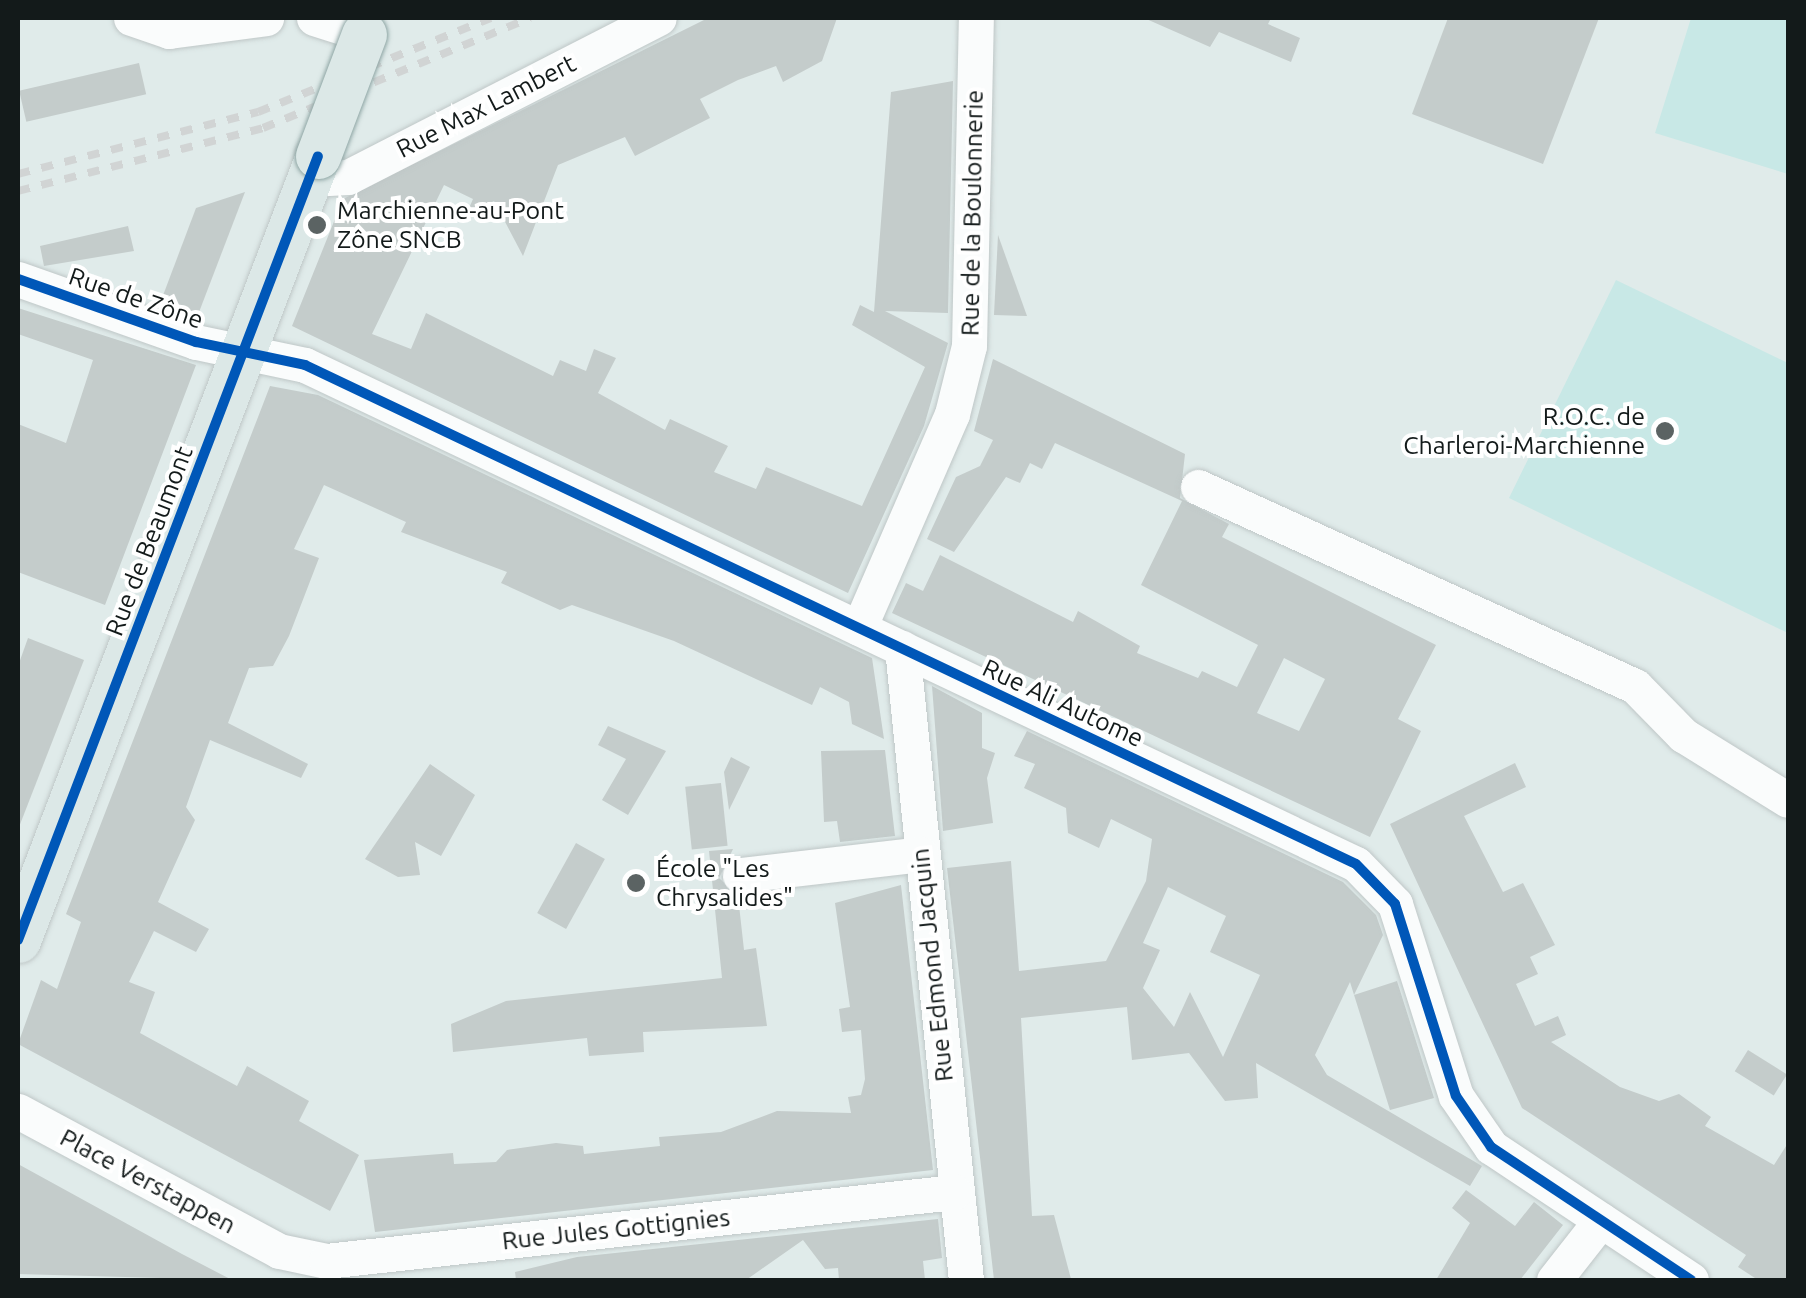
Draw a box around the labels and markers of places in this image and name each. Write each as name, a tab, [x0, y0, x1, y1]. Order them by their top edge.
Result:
place label: Marchienne-au-Pont Zône SNCB	[337, 196, 564, 255]
marker: Marchienne-au-Pont Zône SNCB	[306, 214, 328, 236]
place label: R.O.C. de Charleroi-Marchienne	[1403, 402, 1645, 461]
marker: R.O.C. de Charleroi-Marchienne	[1654, 420, 1676, 442]
place label: École "Les Chrysalides"	[656, 854, 793, 913]
marker: École "Les Chrysalides"	[625, 872, 647, 894]

